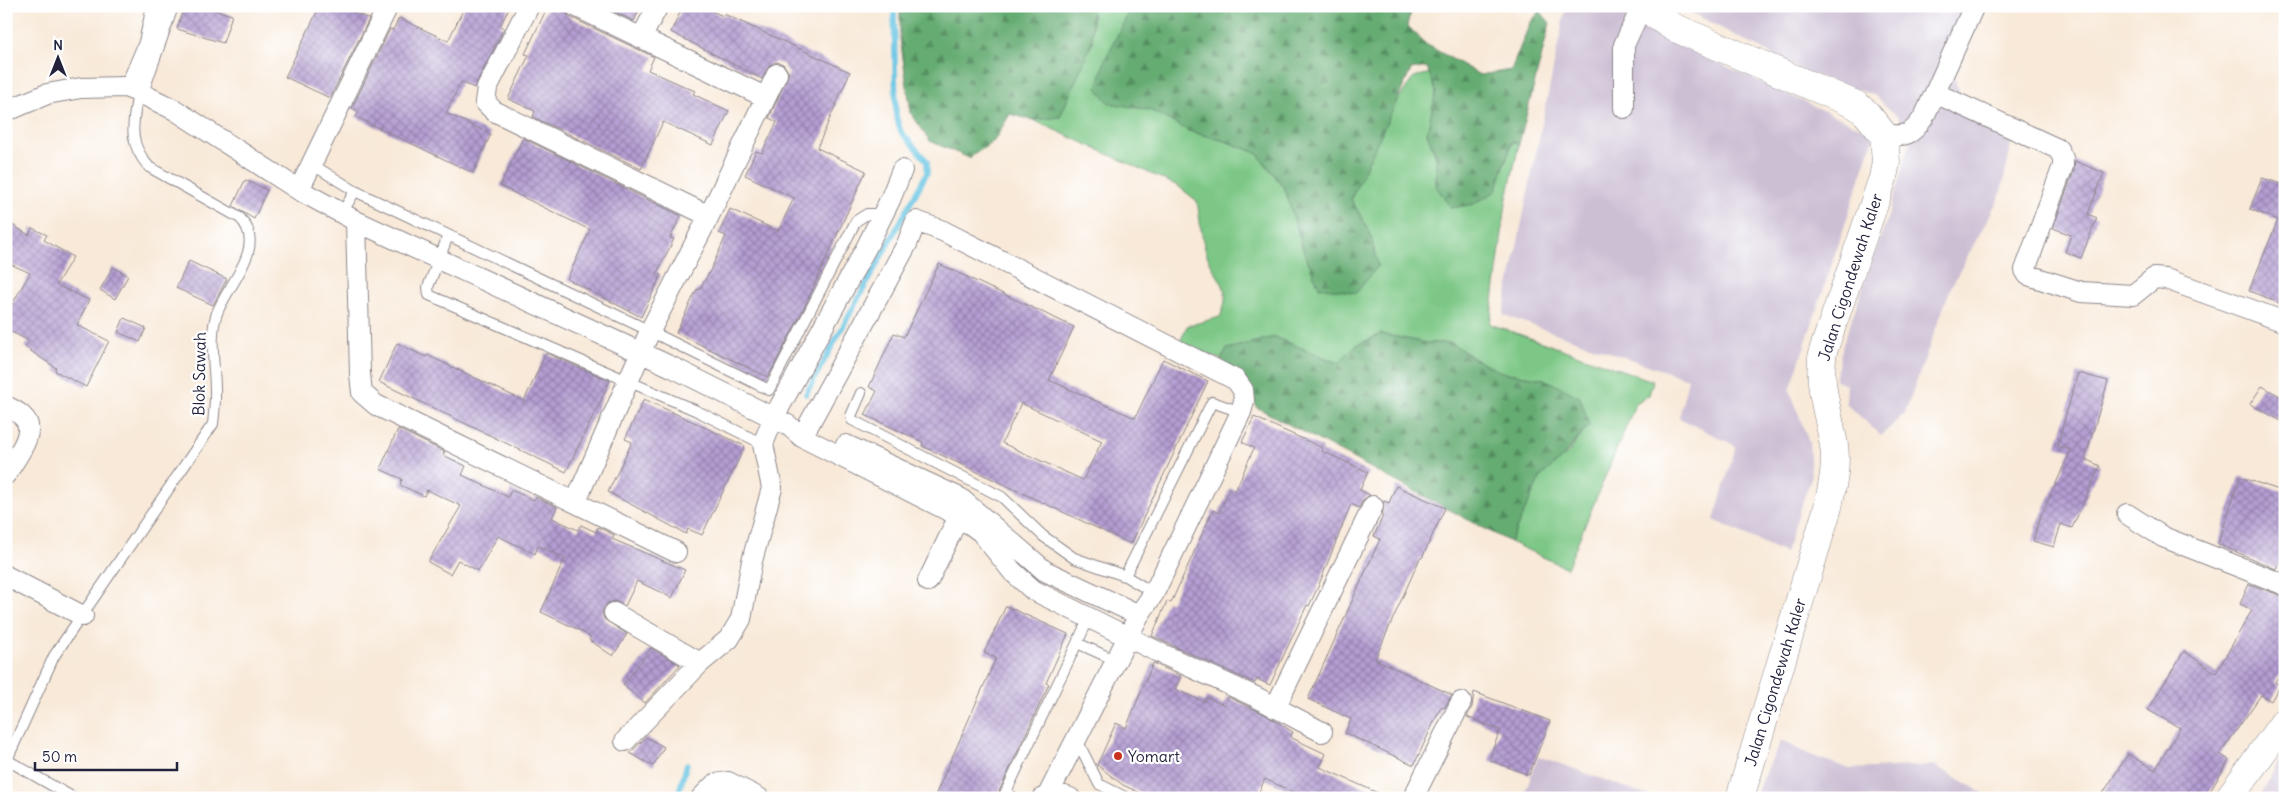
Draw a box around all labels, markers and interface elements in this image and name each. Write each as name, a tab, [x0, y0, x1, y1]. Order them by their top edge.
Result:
north arrow	[32, 32, 82, 82]
text: N	[53, 36, 63, 54]
street label: Jalan Cigondewah Kaler	[1813, 190, 1887, 363]
street label: Blok Sawah	[188, 332, 210, 416]
street label: Jalan Cigondewah Kaler	[1740, 595, 1810, 768]
scale bar	[35, 739, 178, 771]
place label: Yomart	[1128, 746, 1180, 766]
text: 50 m	[42, 747, 77, 766]
marker: Yomart	[1112, 750, 1124, 762]

